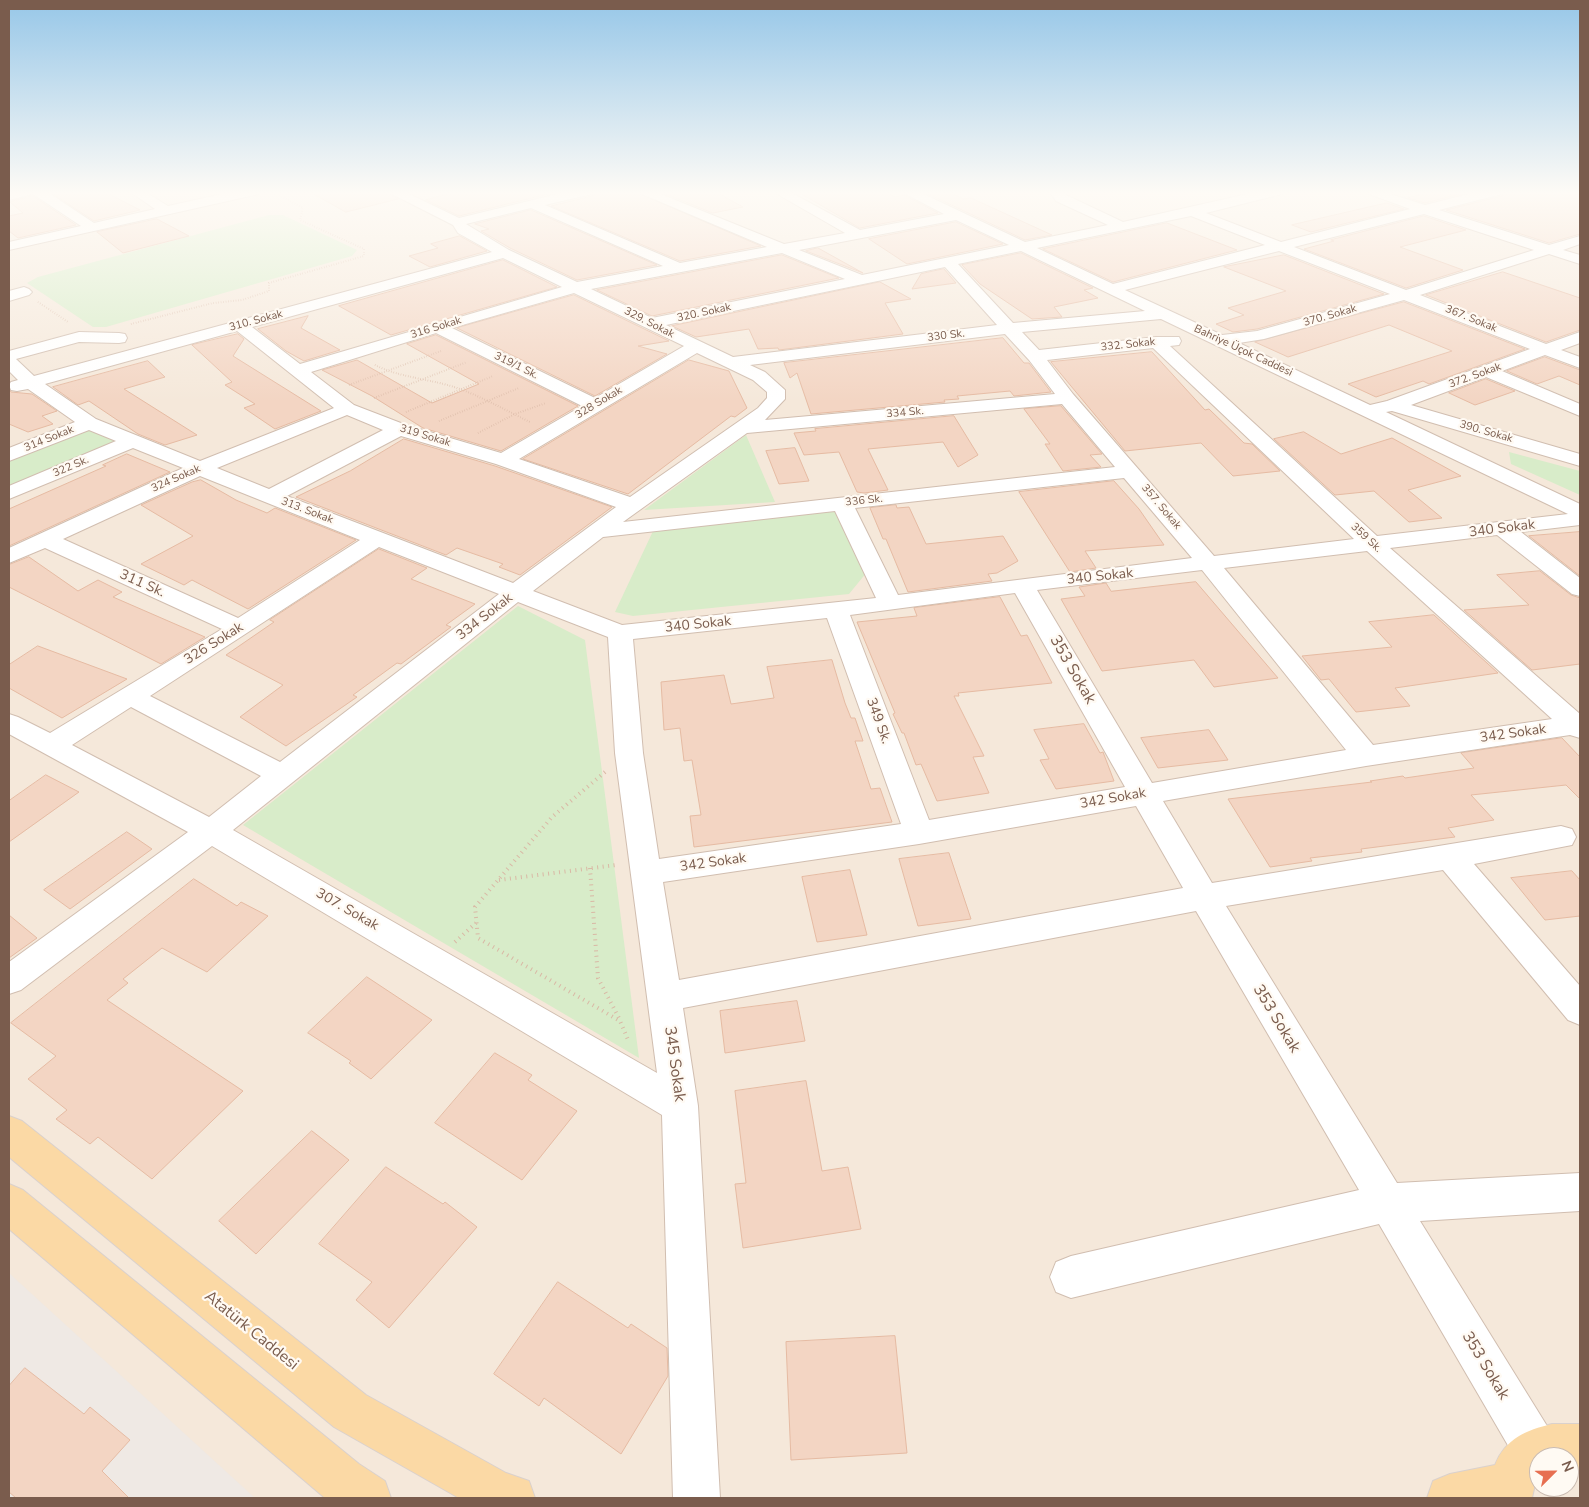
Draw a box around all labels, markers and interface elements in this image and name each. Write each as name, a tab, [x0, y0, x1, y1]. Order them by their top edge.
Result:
street label: 320. Sokak	[676, 301, 732, 325]
street label: 370. Sokak	[1302, 302, 1358, 330]
street label: 367. Sokak	[1443, 303, 1499, 335]
street label: 329. Sokak	[622, 305, 676, 341]
street label: 310. Sokak	[228, 308, 284, 334]
street label: 316 Sokak	[409, 314, 463, 342]
street label: Bahriye Üçok Caddesi	[1192, 322, 1294, 380]
street label: 330 Sk.	[927, 327, 965, 345]
street label: 332. Sokak	[1100, 336, 1156, 354]
street label: 319/1 Sk.	[492, 350, 540, 382]
street label: 372. Sokak	[1447, 360, 1503, 392]
street label: 328 Sokak	[573, 384, 625, 422]
street label: 334 Sk.	[886, 405, 924, 421]
street label: 390. Sokak	[1458, 418, 1514, 446]
street label: 319 Sokak	[398, 422, 452, 450]
street label: 314 Sokak	[22, 423, 76, 455]
street label: 322 Sk.	[51, 454, 91, 480]
street label: 324 Sokak	[149, 462, 203, 496]
street label: 357. Sokak	[1138, 482, 1184, 532]
street label: 336 Sk.	[845, 492, 883, 510]
street label: 313. Sokak	[279, 495, 335, 527]
street label: 340 Sokak	[1468, 517, 1536, 541]
street label: 359 Sk.	[1348, 520, 1384, 556]
street label: 340 Sokak	[1066, 565, 1134, 589]
street label: 311 Sk.	[117, 567, 167, 601]
street label: 334 Sokak	[454, 590, 516, 644]
street label: 340 Sokak	[664, 613, 732, 637]
street label: 326 Sokak	[181, 619, 247, 669]
street label: 353 Sokak	[1045, 632, 1099, 708]
street label: 349 Sk.	[862, 696, 894, 746]
street label: 342 Sokak	[1479, 721, 1547, 747]
street label: 342 Sokak	[1079, 785, 1147, 813]
street label: 342 Sokak	[679, 850, 747, 876]
street label: 307. Sokak	[313, 885, 381, 935]
street label: 353 Sokak	[1248, 981, 1304, 1057]
street label: 345 Sokak	[659, 1025, 689, 1103]
street label: Atatürk Caddesi	[200, 1287, 302, 1375]
street label: 353 Sokak	[1457, 1328, 1513, 1404]
north arrow	[1529, 1447, 1579, 1497]
text: N	[1557, 1458, 1578, 1475]

